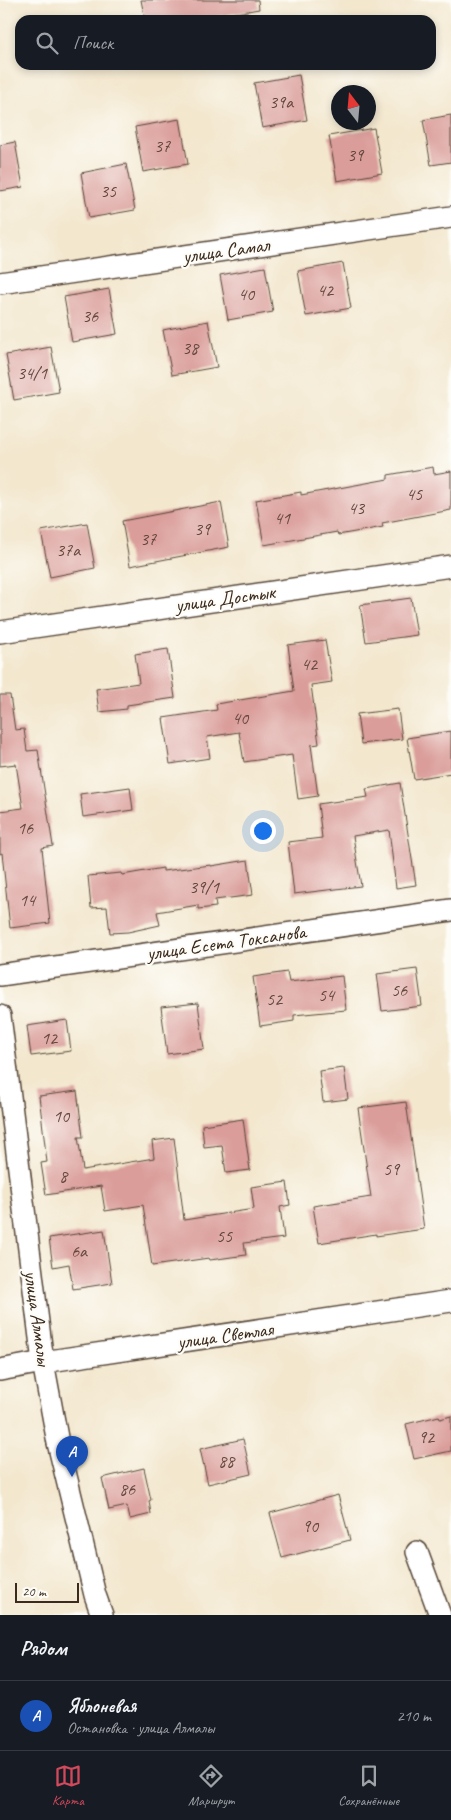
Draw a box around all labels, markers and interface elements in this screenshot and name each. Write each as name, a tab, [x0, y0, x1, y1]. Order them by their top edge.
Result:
search box	[15, 15, 436, 70]
icon: search	[33, 29, 61, 57]
text: Поиск	[73, 31, 113, 55]
north arrow	[331, 85, 376, 130]
house number: 39а	[269, 91, 294, 113]
house number: 37	[154, 135, 171, 157]
house number: 39	[347, 144, 365, 166]
house number: 35	[100, 180, 117, 202]
street label: улица Самал	[180, 232, 273, 269]
house number: 42	[317, 279, 335, 301]
house number: 40	[238, 283, 256, 305]
house number: 36	[82, 305, 99, 327]
house number: 38	[182, 337, 200, 359]
house number: 34/1	[17, 362, 48, 384]
house number: 45	[406, 483, 423, 505]
house number: 43	[348, 497, 366, 519]
house number: 41	[274, 507, 291, 529]
house number: 39	[194, 518, 212, 540]
house number: 37	[140, 528, 157, 550]
house number: 37а	[56, 539, 81, 561]
street label: улица Достык	[173, 579, 278, 618]
house number: 42	[301, 653, 319, 675]
house number: 40	[232, 707, 250, 729]
house number: 16	[17, 817, 34, 839]
your location	[250, 818, 276, 844]
house number: 39/1	[189, 876, 220, 898]
house number: 14	[19, 889, 37, 911]
street label: улица Есета Токсанова	[144, 919, 309, 966]
house number: 56	[391, 979, 408, 1001]
house number: 54	[318, 984, 336, 1006]
house number: 52	[266, 988, 284, 1010]
house number: 12	[41, 1027, 59, 1049]
house number: 10	[53, 1105, 71, 1127]
house number: 59	[383, 1158, 401, 1180]
house number: 8	[59, 1165, 69, 1187]
house number: 55	[216, 1225, 233, 1247]
house number: 6а	[71, 1240, 88, 1262]
street label: улица Алмалы	[18, 1268, 57, 1369]
street label: улица Светлая	[175, 1316, 277, 1355]
house number: 92	[418, 1426, 436, 1448]
pin: A	[56, 1436, 88, 1477]
house number: 88	[218, 1450, 236, 1472]
house number: 86	[119, 1478, 136, 1500]
house number: 90	[302, 1515, 320, 1537]
scale bar	[15, 1580, 79, 1603]
text: 20 m	[22, 1583, 46, 1600]
text: Рядом	[20, 1635, 67, 1661]
text: Яблоневая	[67, 1694, 136, 1718]
text: A	[32, 1706, 40, 1726]
text: 210 m	[397, 1706, 431, 1726]
text: Остановка · улица Алмалы	[67, 1718, 214, 1738]
tab: Карта	[52, 1762, 84, 1809]
tab: Маршрут	[188, 1762, 234, 1809]
tab: Сохранённые	[338, 1762, 399, 1809]

